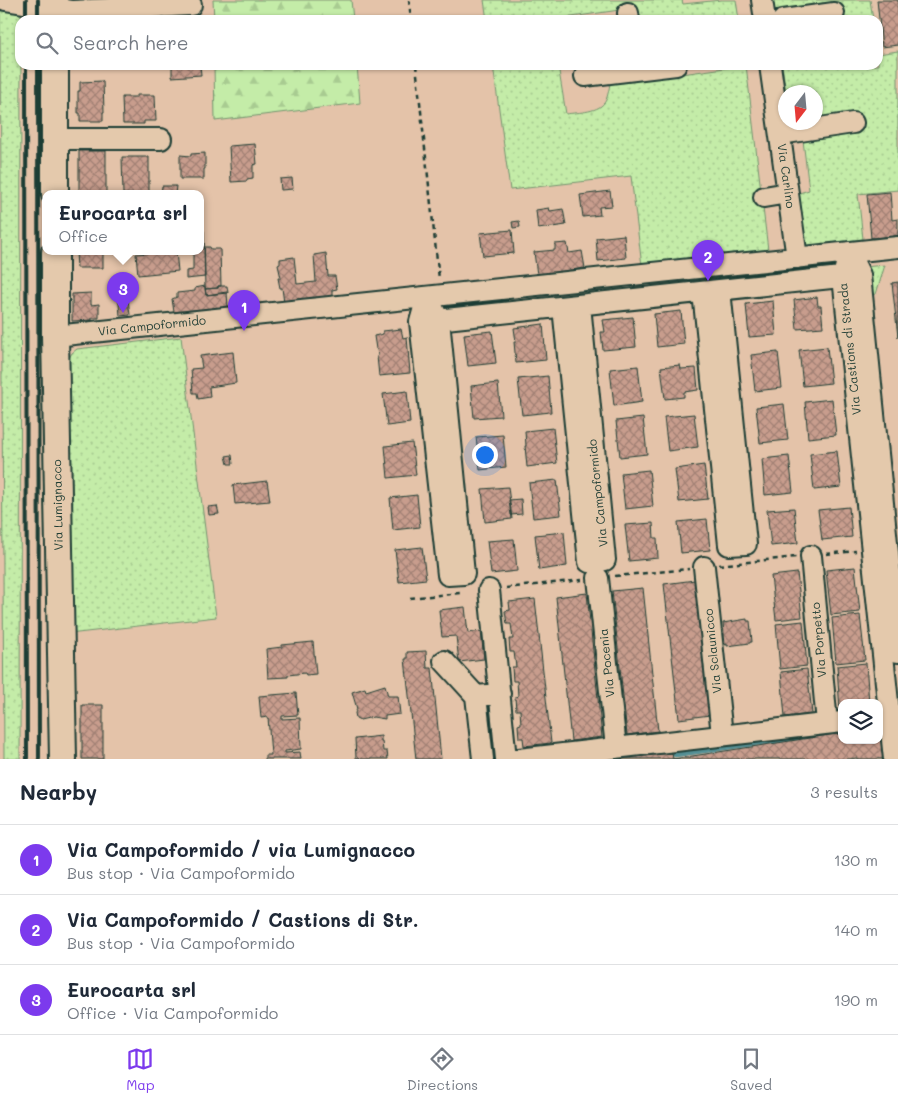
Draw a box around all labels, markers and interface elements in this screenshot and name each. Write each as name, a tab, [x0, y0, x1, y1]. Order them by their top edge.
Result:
search box	[15, 15, 883, 70]
icon: search	[33, 29, 61, 57]
text: Search here	[73, 30, 189, 55]
north arrow	[778, 85, 823, 130]
street label: Via Carlino	[775, 142, 799, 209]
popup	[42, 190, 204, 255]
text: Eurocarta srl	[59, 200, 187, 225]
text: Office	[59, 225, 108, 246]
pin: 2	[692, 240, 724, 281]
pin: 3	[107, 272, 139, 313]
street label: Via Castions di Strada	[834, 282, 864, 416]
pin: 1	[228, 290, 260, 331]
street label: Via Campoformido	[97, 311, 207, 339]
street label: Via Campoformido	[583, 438, 611, 548]
your location	[472, 442, 498, 468]
street label: Via Lumignacco	[48, 459, 66, 551]
street label: Via Porpetto	[807, 602, 829, 678]
street label: Via Sclaunicco	[700, 608, 724, 694]
street label: Via Pocenia	[594, 628, 618, 698]
map controls	[838, 699, 883, 744]
button: layers	[838, 699, 883, 744]
text: Nearby	[20, 778, 97, 805]
text: 3 results	[810, 781, 878, 802]
text: Via Campoformido / via Lumignacco	[67, 837, 415, 862]
text: 1	[32, 849, 40, 870]
text: 130 m	[834, 849, 878, 870]
text: Bus stop · Via Campoformido	[67, 862, 295, 883]
text: Via Campoformido / Castions di Str.	[67, 907, 419, 932]
text: 2	[32, 919, 40, 940]
text: 140 m	[834, 919, 878, 940]
text: Bus stop · Via Campoformido	[67, 932, 295, 953]
text: Eurocarta srl	[67, 977, 196, 1002]
text: 3	[31, 989, 41, 1010]
text: 190 m	[834, 989, 878, 1010]
text: Office · Via Campoformido	[67, 1002, 278, 1023]
tab: Map	[126, 1045, 155, 1094]
tab: Directions	[407, 1045, 478, 1094]
tab: Saved	[730, 1045, 772, 1094]

